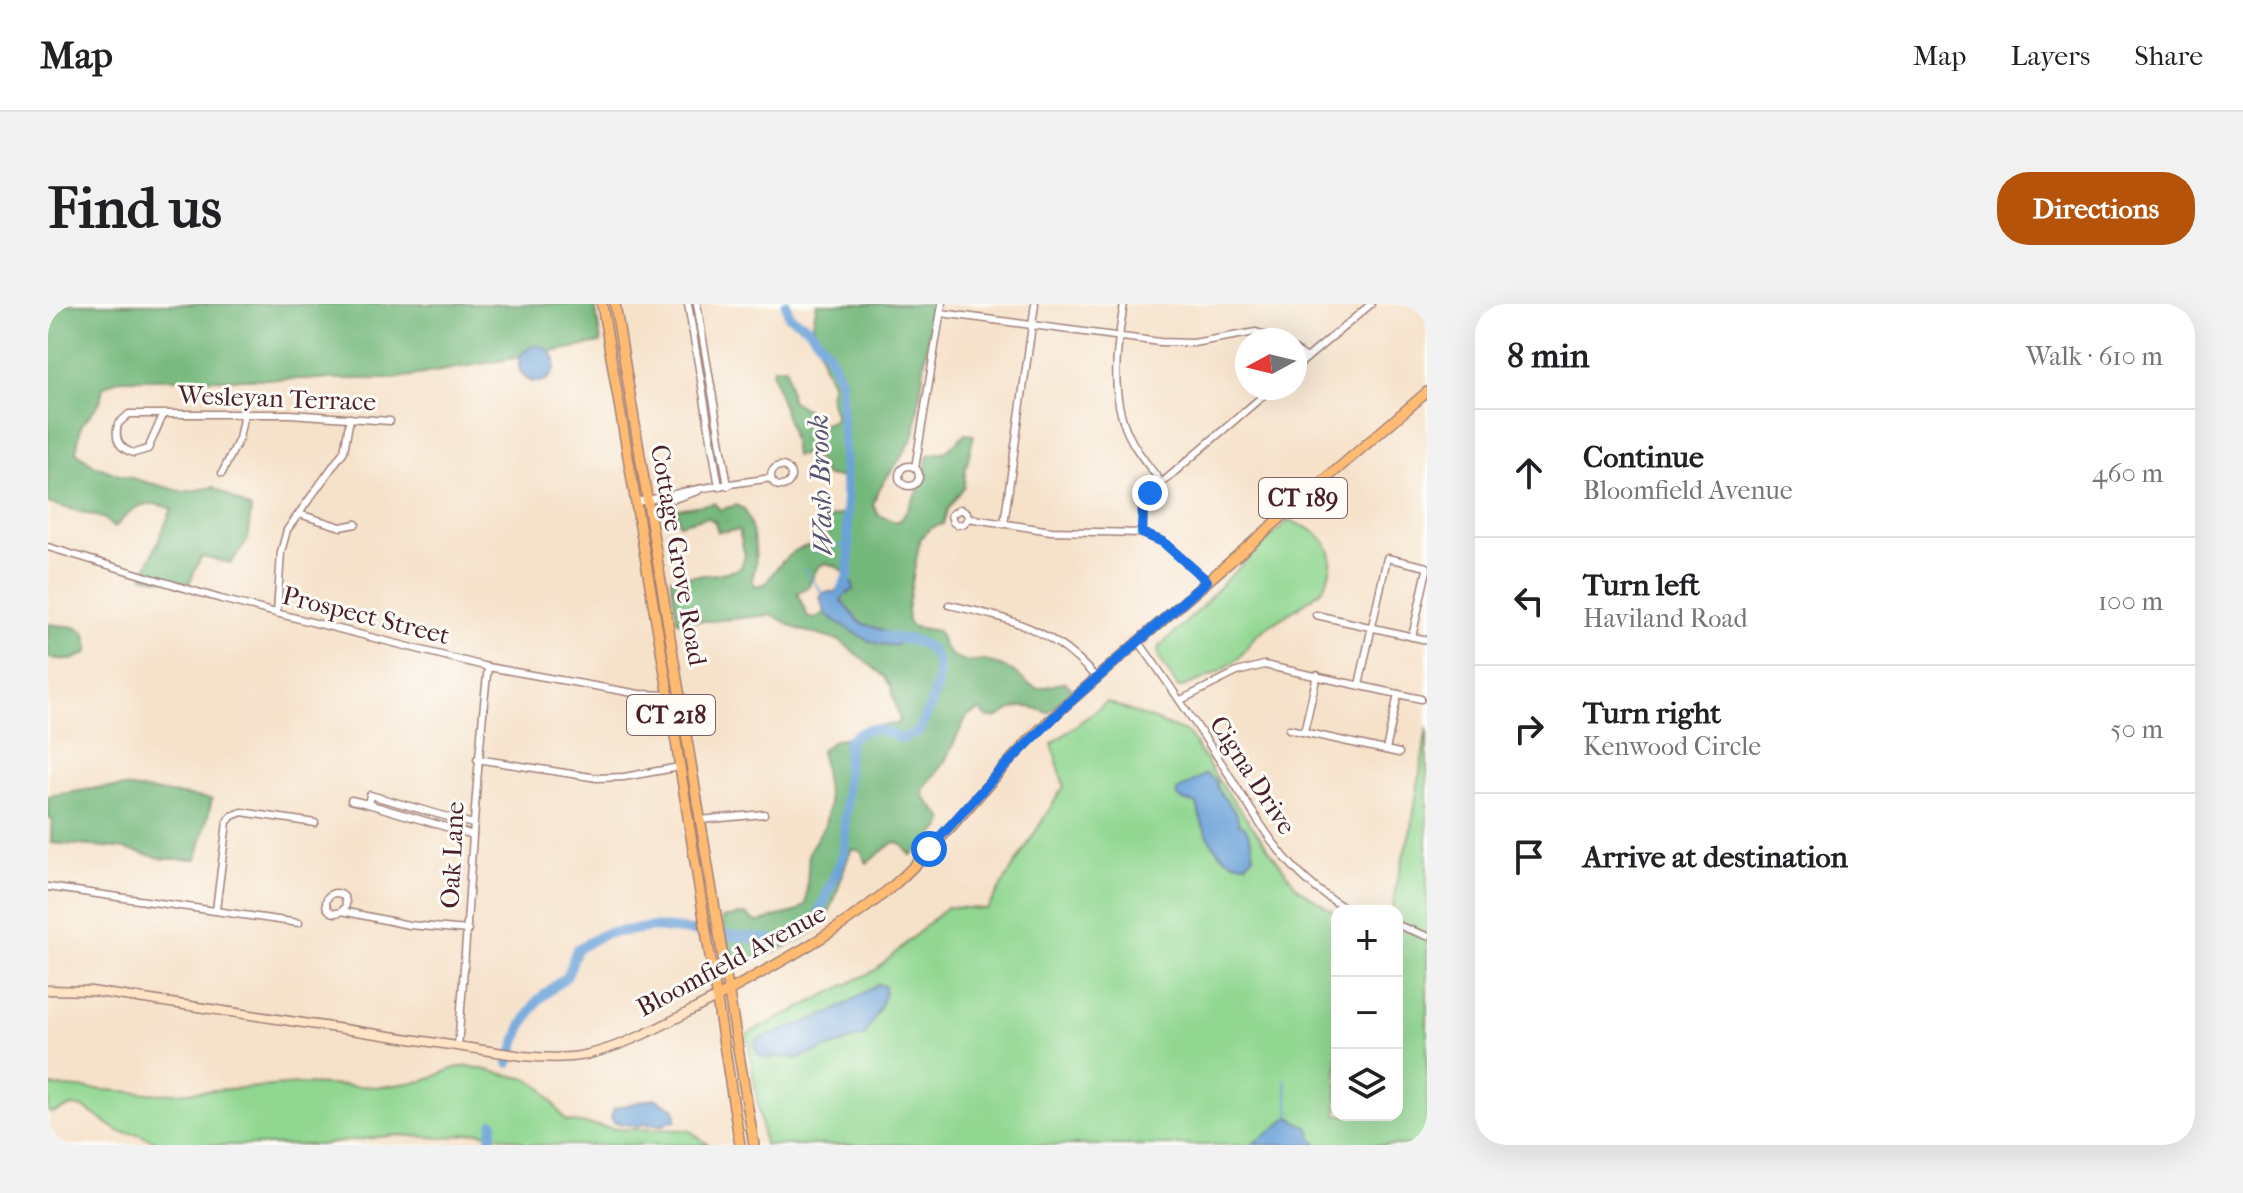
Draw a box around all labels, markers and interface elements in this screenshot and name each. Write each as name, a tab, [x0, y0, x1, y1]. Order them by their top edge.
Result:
text: Map	[40, 33, 113, 78]
text: Map	[1913, 39, 1966, 72]
text: Layers	[2010, 39, 2090, 72]
text: Share	[2134, 39, 2203, 72]
button: Directions	[1997, 172, 2195, 245]
text: Find us	[48, 176, 222, 241]
north arrow	[1235, 328, 1307, 400]
text: 8 min	[1507, 336, 1589, 376]
text: Walk · 610 m	[2026, 341, 2163, 372]
street label: Wesleyan Terrace	[176, 380, 377, 417]
water label: Wash Brook	[802, 414, 839, 556]
text: Continue	[1583, 440, 1704, 475]
street label: Cottage Grove Road	[644, 442, 713, 669]
icon: ahead	[1507, 451, 1551, 495]
text: 460 m	[2092, 458, 2163, 489]
route end	[1132, 475, 1168, 511]
text: Bloomfield Avenue	[1583, 475, 1793, 506]
road number: CT 189	[1259, 478, 1347, 518]
text: Turn left	[1583, 568, 1700, 603]
icon: left	[1507, 579, 1551, 623]
street label: Prospect Street	[279, 580, 453, 651]
text: 100 m	[2098, 586, 2163, 617]
text: Haviland Road	[1583, 603, 1748, 634]
road number: CT 218	[627, 695, 715, 735]
text: Turn right	[1583, 696, 1721, 731]
icon: right	[1507, 707, 1551, 751]
street label: Cigna Drive	[1203, 710, 1302, 840]
text: 50 m	[2110, 714, 2163, 745]
text: Kenwood Circle	[1583, 731, 1761, 762]
street label: Oak Lane	[434, 801, 471, 909]
route start	[911, 831, 947, 867]
icon: arrive	[1507, 835, 1551, 879]
text: Arrive at destination	[1583, 840, 1848, 875]
street label: Bloomfield Avenue	[631, 897, 831, 1023]
map controls	[1331, 905, 1403, 1121]
button: +	[1331, 905, 1403, 977]
button: −	[1331, 977, 1403, 1049]
button: layers	[1331, 1049, 1403, 1121]

